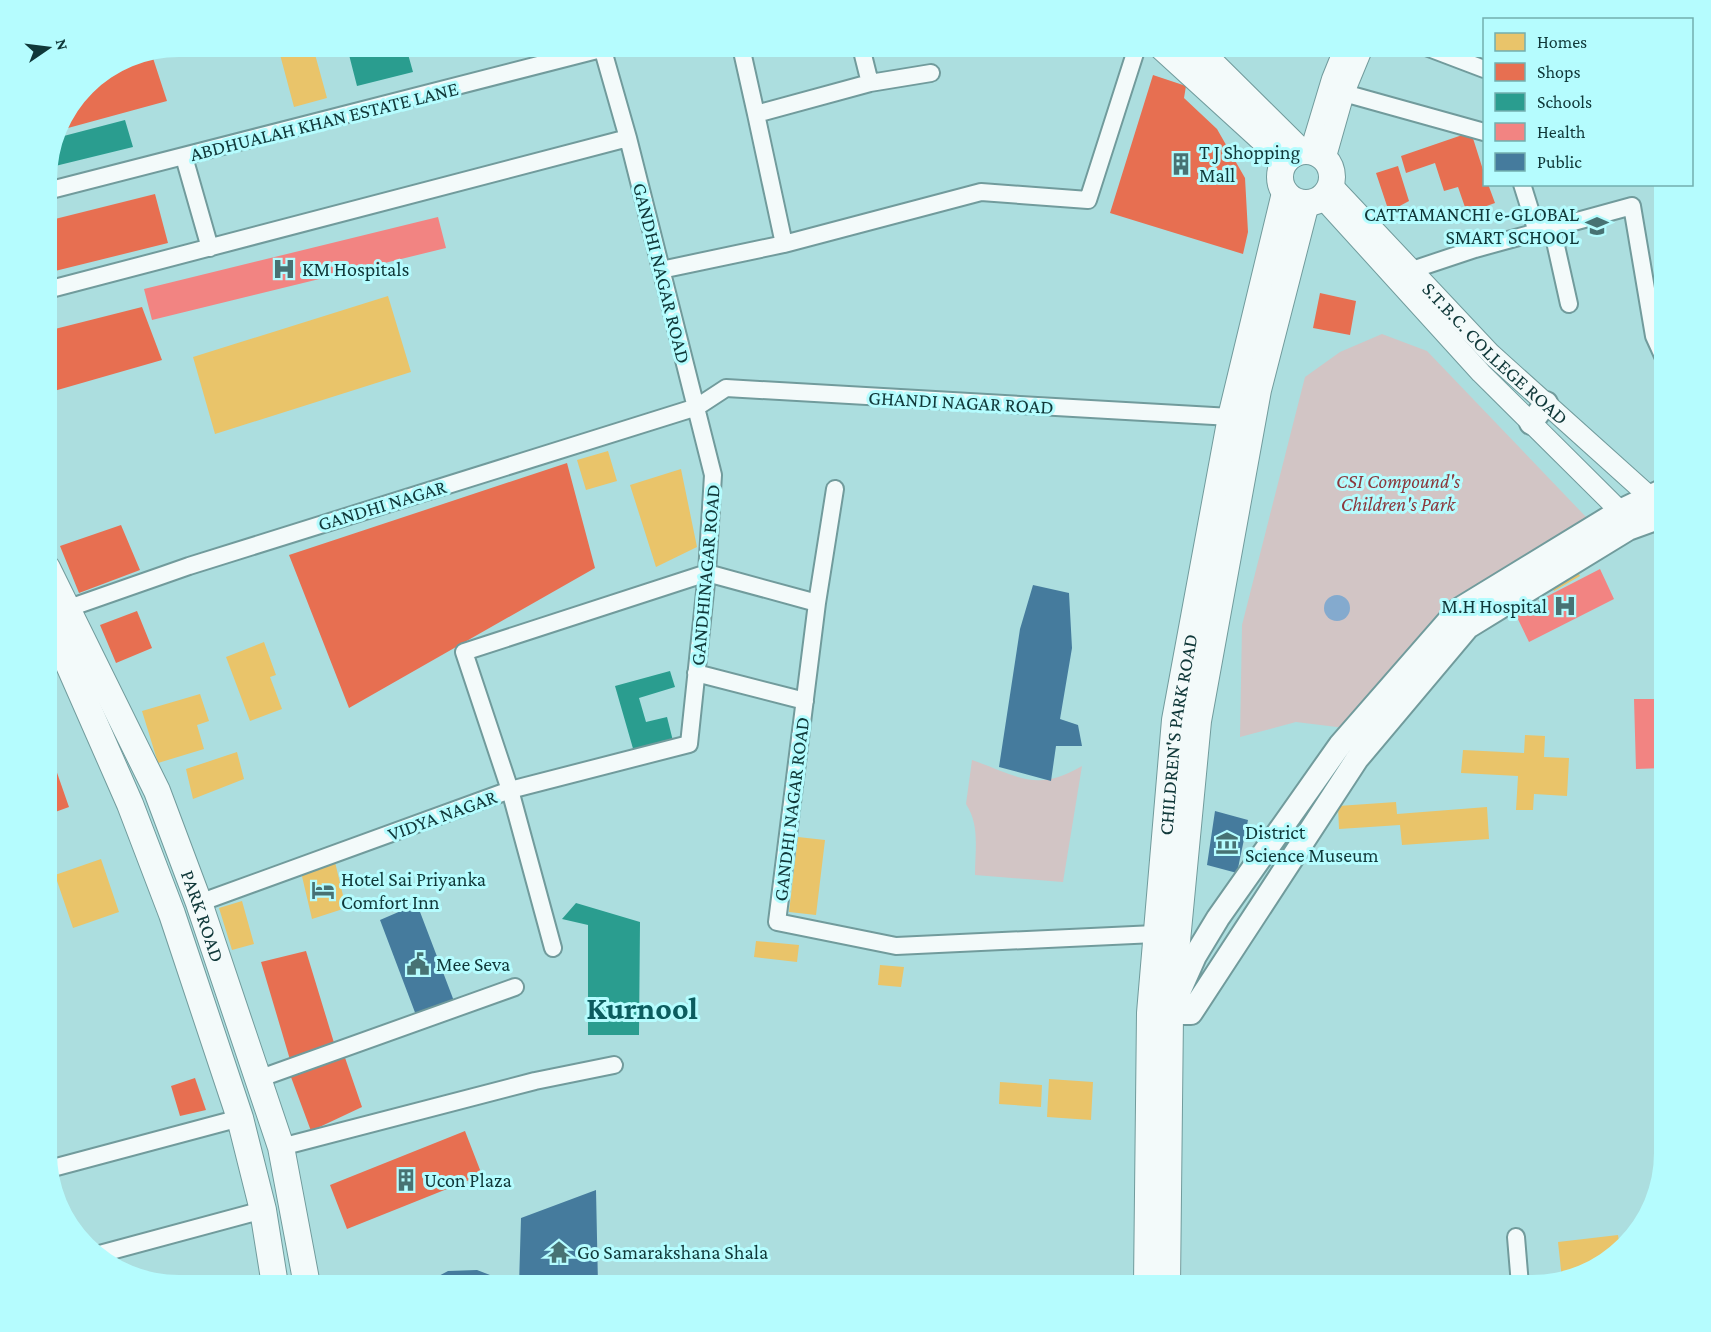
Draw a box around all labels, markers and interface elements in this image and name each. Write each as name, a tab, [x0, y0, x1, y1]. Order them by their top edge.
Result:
north arrow	[18, 18, 78, 78]
legend	[1483, 18, 1693, 186]
text: Homes	[1537, 32, 1587, 52]
text: N	[53, 37, 72, 52]
text: Shops	[1537, 62, 1581, 82]
street label: ABDHUALAH KHAN ESTATE LANE	[188, 77, 461, 165]
text: Schools	[1537, 92, 1592, 112]
text: Health	[1537, 122, 1586, 142]
place label: T J Shopping Mall	[1199, 141, 1300, 186]
building icon: T J Shopping Mall	[1168, 151, 1194, 177]
text: Public	[1537, 152, 1582, 172]
street label: GANDHI NAGAR ROAD	[629, 180, 695, 366]
place label: CATTAMANCHI e-GLOBAL SMART SCHOOL	[1364, 203, 1579, 248]
school or university icon: CATTAMANCHI e-GLOBAL SMART SCHOOL	[1584, 213, 1610, 239]
hospital icon: KM Hospitals	[271, 256, 297, 282]
place label: KM Hospitals	[302, 258, 409, 281]
street label: S.T.B.C. COLLEGE ROAD	[1418, 277, 1573, 429]
street label: GHANDI NAGAR ROAD	[868, 386, 1054, 418]
park label: CSI Compound's Children's Park	[1336, 470, 1461, 515]
street label: GANDHI NAGAR	[315, 475, 450, 535]
street label: GANDHINAGAR ROAD	[686, 484, 724, 666]
hospital icon: M.H Hospital	[1552, 593, 1578, 619]
place label: M.H Hospital	[1441, 595, 1547, 618]
street label: CHILDREN'S PARK ROAD	[1154, 632, 1202, 836]
street label: GANDHI NAGAR ROAD	[769, 716, 813, 902]
street label: VIDYA NAGAR	[384, 785, 500, 845]
place label: District Science Museum	[1245, 821, 1379, 866]
museum icon: District Science Museum	[1214, 830, 1240, 856]
street label: PARK ROAD	[177, 867, 229, 965]
place label: Hotel Sai Priyanka Comfort Inn	[341, 868, 486, 913]
hotel icon: Hotel Sai Priyanka Comfort Inn	[310, 877, 336, 903]
public building icon: Mee Seva	[405, 951, 431, 977]
place label: Mee Seva	[436, 953, 510, 975]
district label: Kurnool	[586, 990, 698, 1026]
building icon: Ucon Plaza	[393, 1167, 419, 1193]
place label: Ucon Plaza	[424, 1169, 512, 1191]
temple icon: Go Samarakshana Shala	[546, 1239, 572, 1265]
place label: Go Samarakshana Shala	[577, 1241, 768, 1263]

